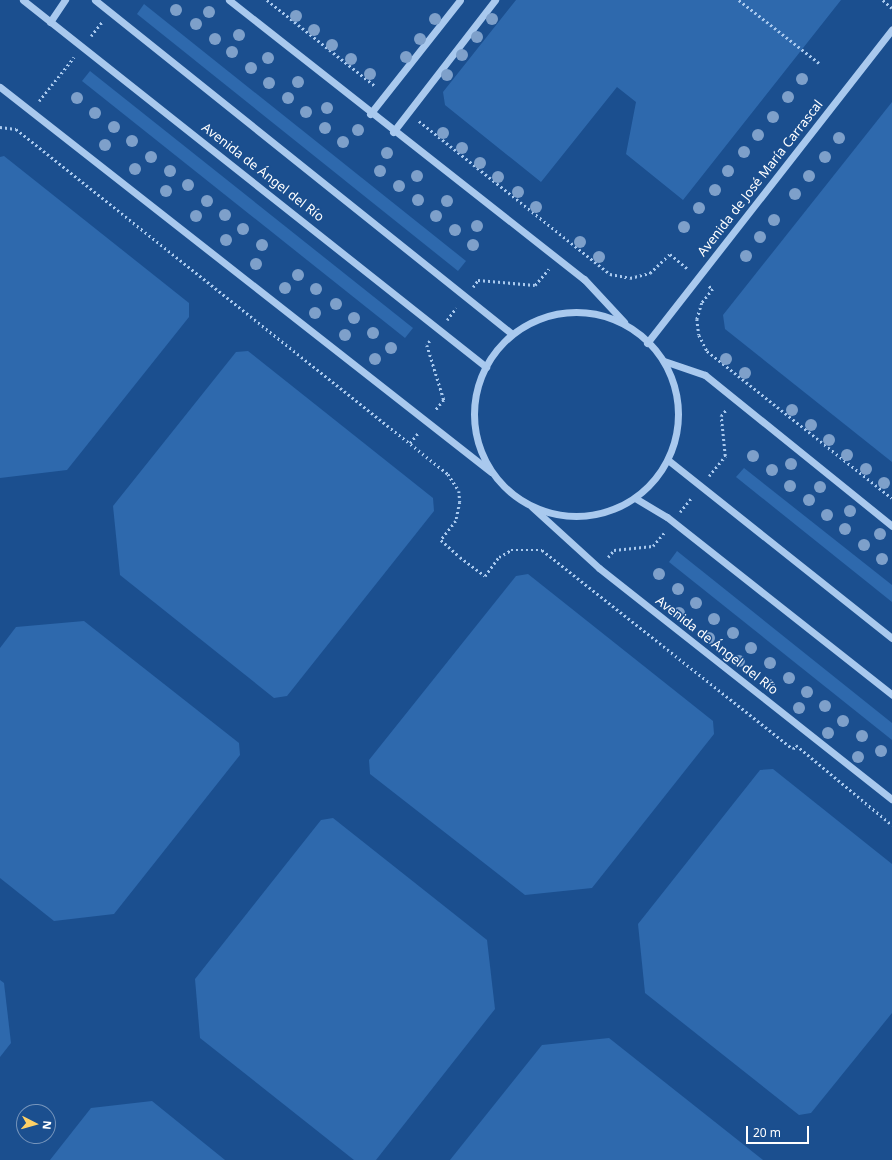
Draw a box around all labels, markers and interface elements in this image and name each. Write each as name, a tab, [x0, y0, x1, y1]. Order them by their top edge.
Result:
street label: Avenida de José María Carrascal	[694, 97, 826, 259]
street label: Avenida de Ángel del Río	[199, 119, 327, 225]
street label: Avenida de Ángel del Río	[653, 592, 781, 698]
north arrow	[16, 1104, 56, 1144]
scale bar	[748, 1118, 811, 1144]
text: N	[40, 1120, 55, 1130]
text: 20 m	[753, 1124, 781, 1141]

